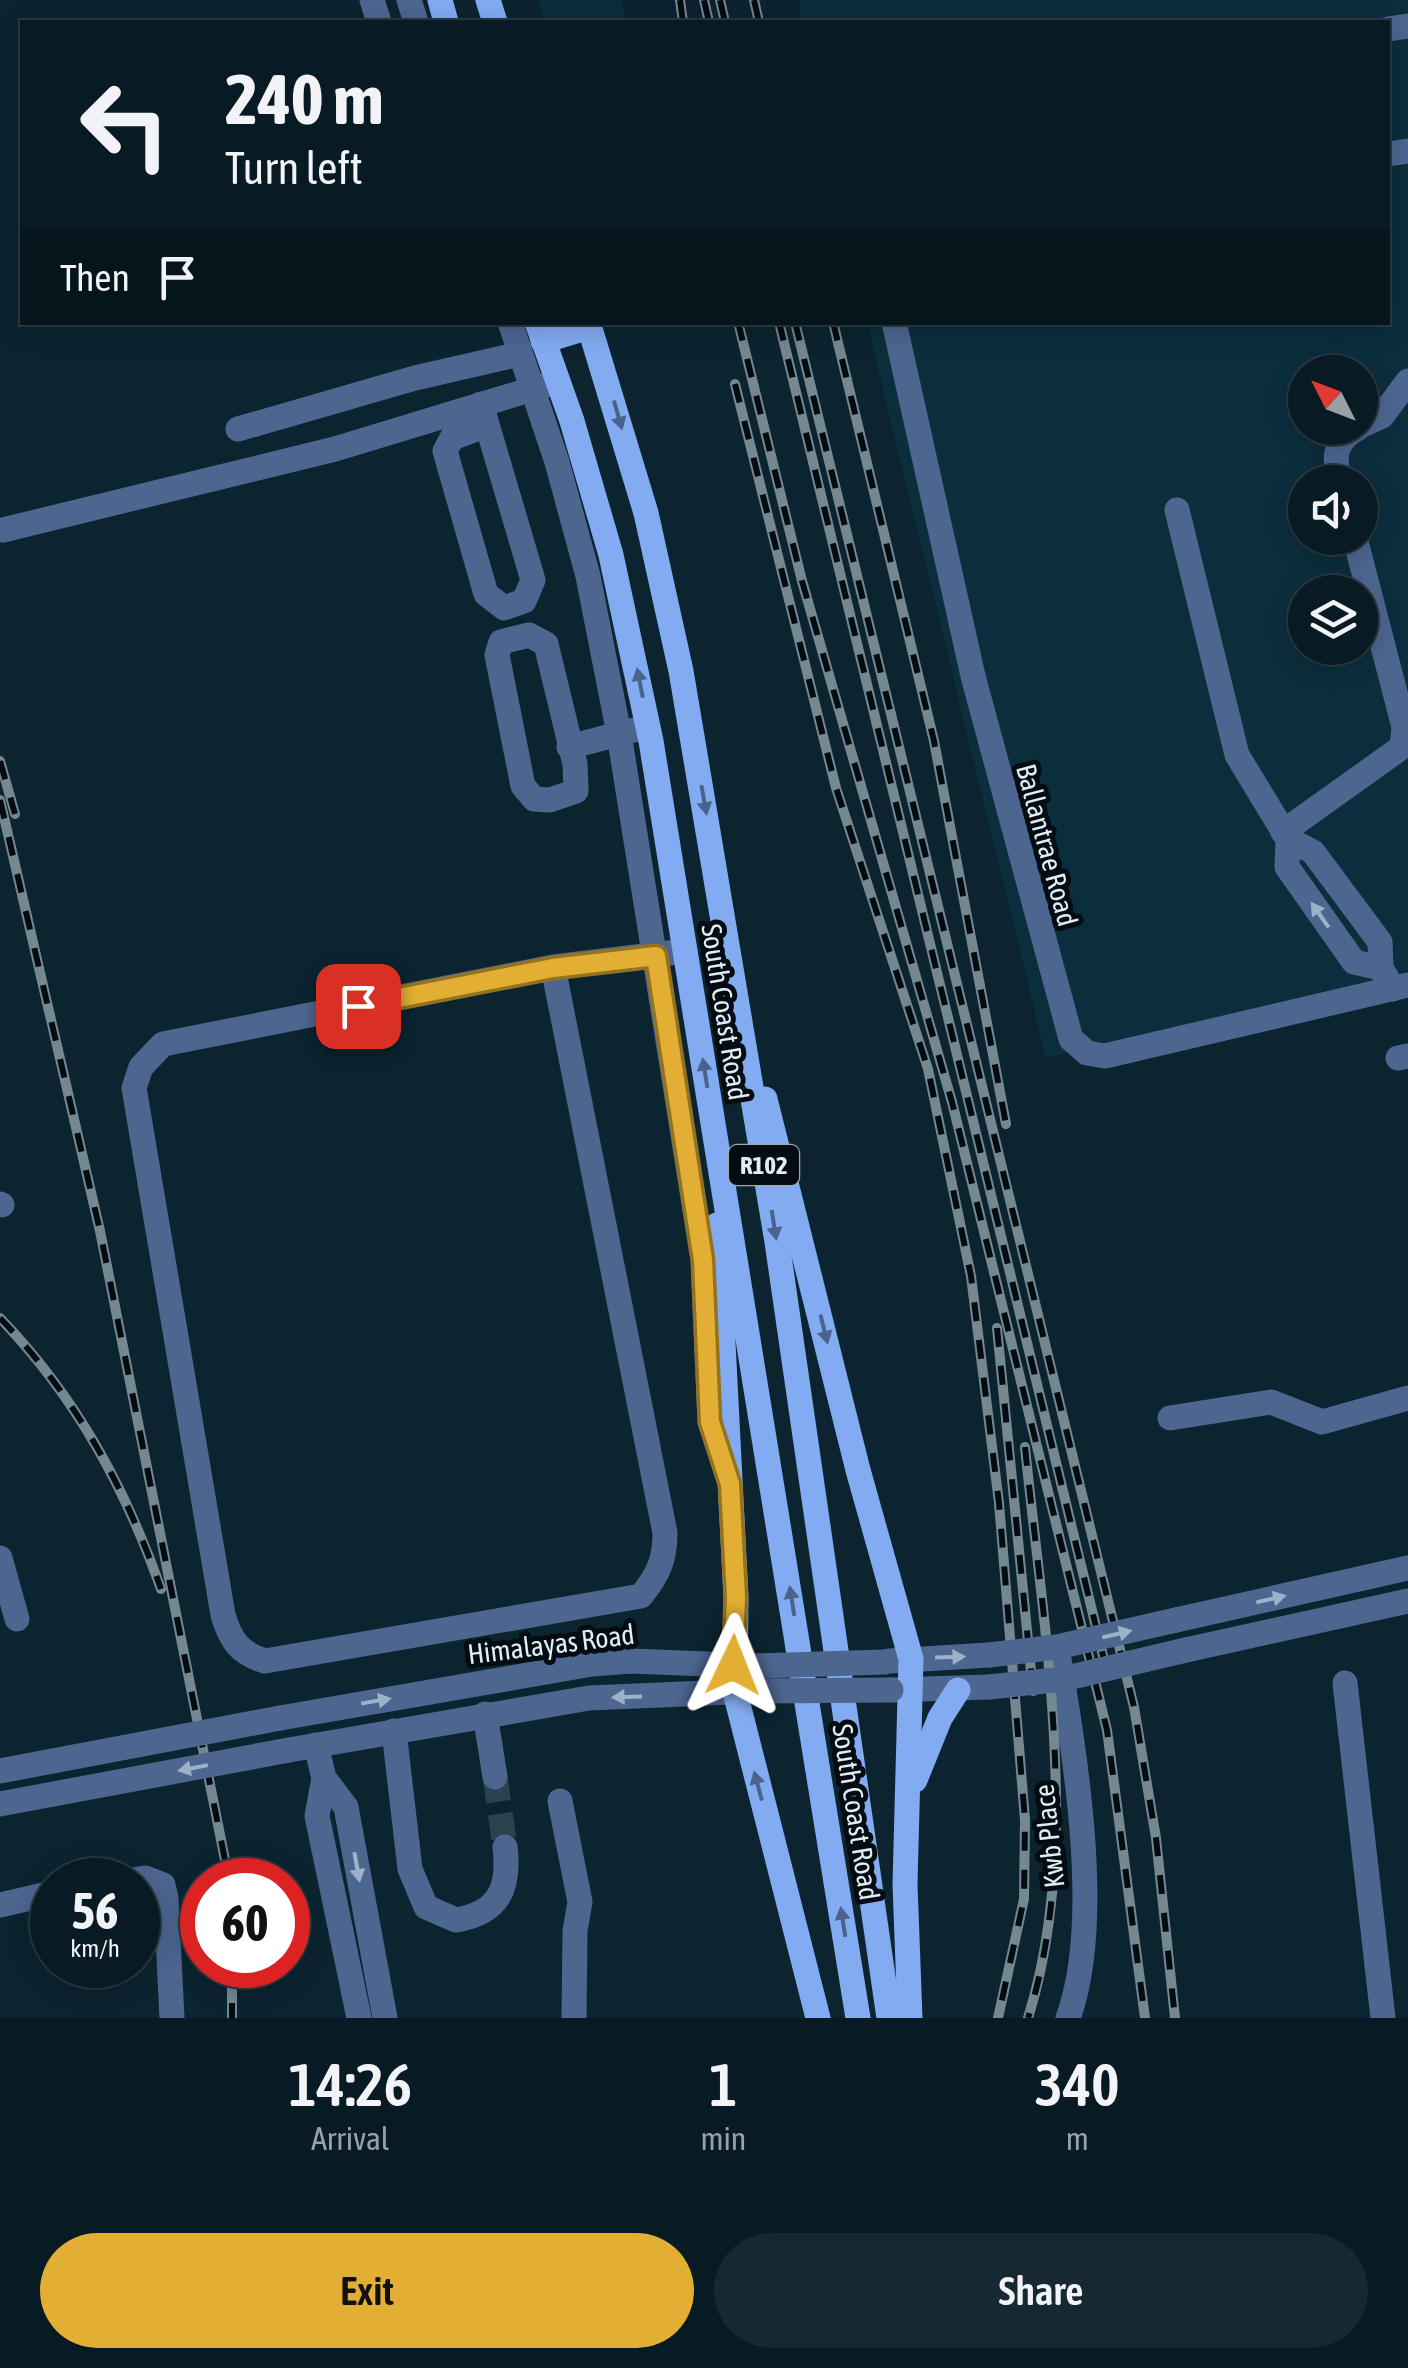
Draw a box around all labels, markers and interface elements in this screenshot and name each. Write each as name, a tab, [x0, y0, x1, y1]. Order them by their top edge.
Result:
text: 240 m	[225, 59, 384, 139]
icon: left	[60, 60, 190, 190]
text: Turn left	[225, 142, 363, 194]
icon: arrive	[150, 250, 205, 305]
text: Then	[60, 256, 130, 299]
north arrow	[1288, 355, 1378, 445]
map controls	[1288, 355, 1378, 665]
one-way arrow	[611, 400, 626, 431]
button: sound	[1288, 465, 1378, 555]
button: layers	[1288, 575, 1378, 665]
one-way arrow	[632, 667, 647, 698]
street label: Ballantrae Road	[1010, 760, 1084, 930]
one-way arrow	[697, 785, 712, 817]
one-way arrow	[1311, 901, 1330, 928]
street label: South Coast Road	[695, 922, 755, 1102]
pin	[316, 964, 401, 1049]
icon: arrive	[331, 979, 386, 1034]
one-way arrow	[697, 1057, 712, 1088]
road number: R102	[729, 1145, 799, 1185]
one-way arrow	[767, 1209, 782, 1241]
one-way arrow	[817, 1314, 832, 1345]
one-way arrow	[784, 1584, 800, 1616]
one-way arrow	[1256, 1590, 1287, 1606]
position arrow	[681, 1613, 785, 1717]
street label: Himalayas Road	[466, 1618, 636, 1670]
one-way arrow	[1102, 1625, 1133, 1641]
one-way arrow	[935, 1649, 966, 1665]
one-way arrow	[610, 1689, 642, 1705]
one-way arrow	[361, 1692, 392, 1708]
street label: South Coast Road	[826, 1722, 886, 1902]
one-way arrow	[177, 1761, 208, 1776]
one-way arrow	[750, 1770, 765, 1801]
street label: Kwb Place	[1028, 1783, 1070, 1889]
one-way arrow	[350, 1852, 365, 1883]
speed limit sign: 60	[180, 1858, 310, 1988]
text: 56	[71, 1882, 118, 1940]
one-way arrow	[834, 1905, 850, 1937]
text: km/h	[70, 1934, 120, 1962]
text: 14:26	[288, 2050, 412, 2119]
text: 1	[709, 2050, 738, 2119]
text: 340	[1035, 2050, 1119, 2119]
text: Arrival	[311, 2120, 389, 2157]
text: min	[700, 2120, 746, 2157]
text: m	[1066, 2120, 1089, 2157]
button: Exit	[40, 2233, 694, 2348]
button: Share	[714, 2233, 1368, 2348]

